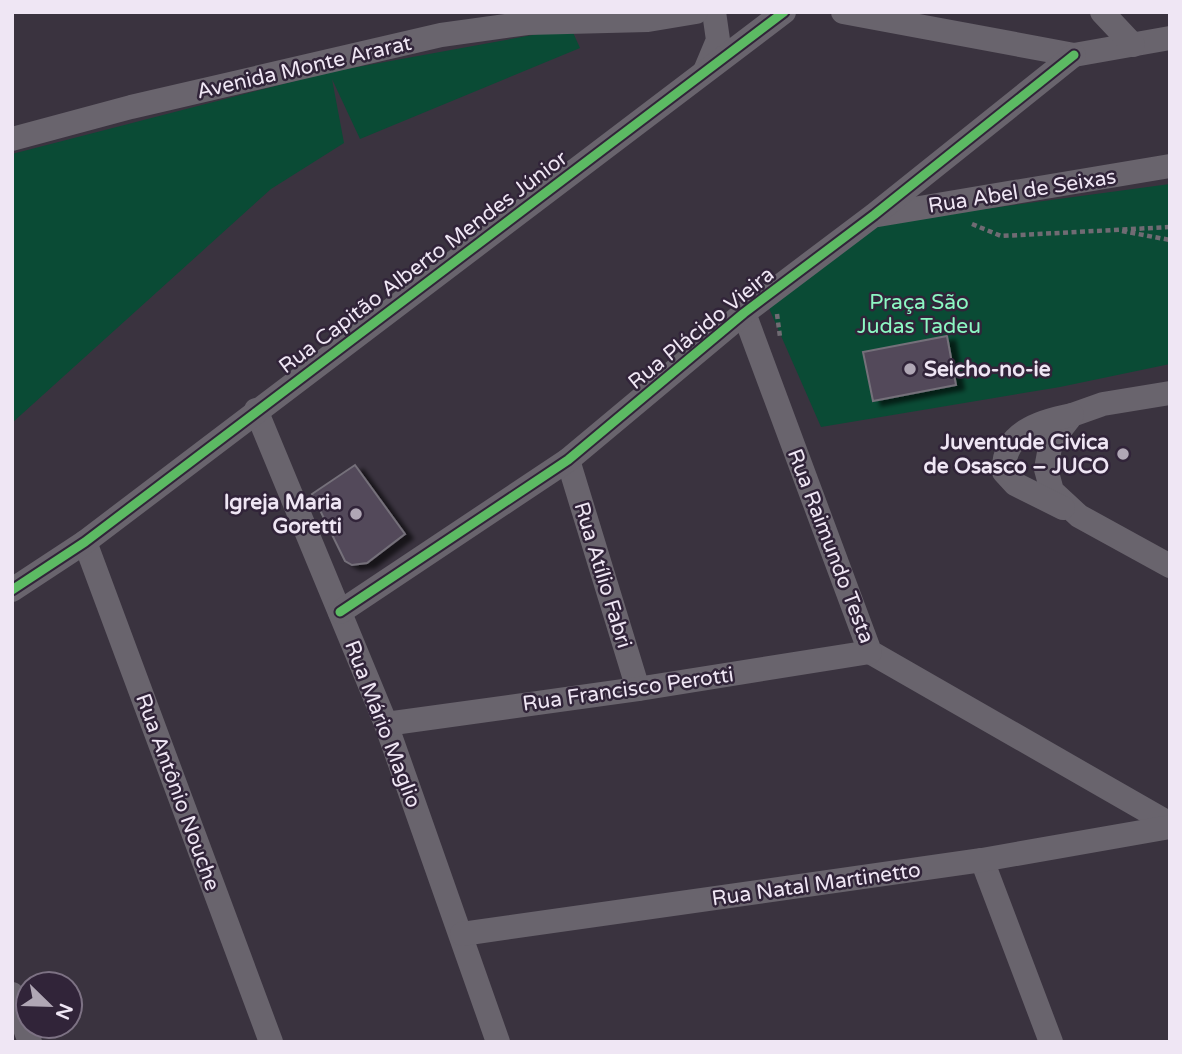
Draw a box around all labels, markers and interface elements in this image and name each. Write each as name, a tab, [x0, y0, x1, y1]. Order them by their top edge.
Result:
street label: Avenida Monte Ararat	[194, 31, 414, 104]
street label: Rua Capitão Alberto Mendes Júnior	[274, 146, 572, 379]
street label: Rua Abel de Seixas	[926, 164, 1118, 219]
street label: Rua Plácido Vieira	[623, 262, 779, 395]
park label: Praça São Judas Tadeu	[857, 290, 981, 339]
place label: Seicho-no-ie	[924, 357, 1051, 382]
marker: Seicho-no-ie	[902, 361, 918, 377]
place label: Juventude Civica de Osasco – JUCO	[923, 430, 1109, 479]
street label: Rua Raimundo Testa	[782, 445, 879, 647]
marker: Juventude Civica de Osasco – JUCO	[1115, 446, 1131, 462]
place label: Igreja Maria Goretti	[224, 490, 342, 539]
street label: Rua Atílio Fabri	[568, 499, 637, 651]
marker: Igreja Maria Goretti	[348, 506, 364, 522]
street label: Rua Mário Maglio	[339, 637, 426, 811]
street label: Rua Francisco Perotti	[521, 662, 735, 717]
street label: Rua Antônio Nouche	[130, 690, 225, 894]
street label: Rua Natal Martinetto	[710, 857, 922, 912]
north arrow	[14, 970, 84, 1040]
text: N	[51, 1000, 77, 1023]

